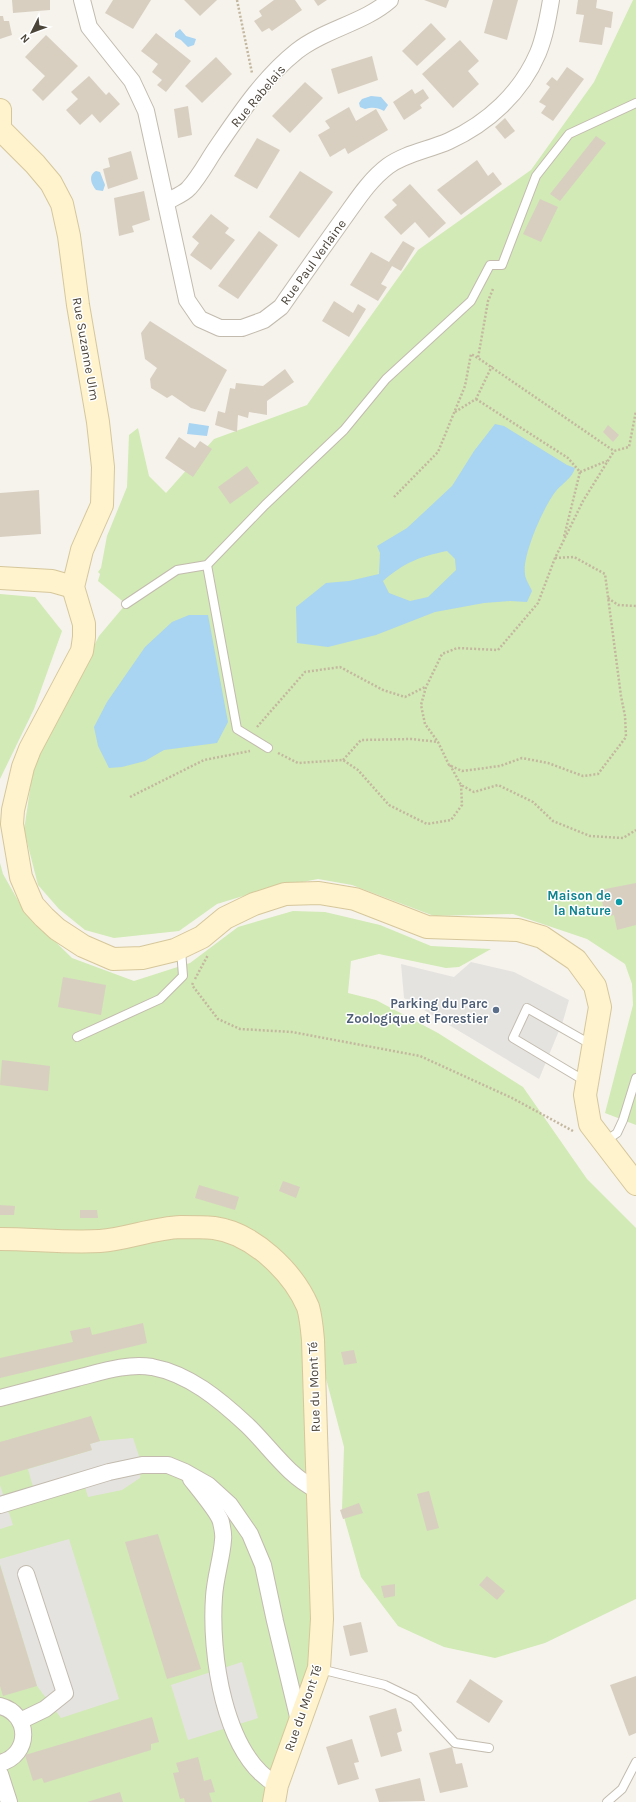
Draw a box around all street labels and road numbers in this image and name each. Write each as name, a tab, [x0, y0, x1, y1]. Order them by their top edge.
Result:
street label: Rue Rabelais	[228, 62, 288, 130]
street label: Rue Paul Verlaine	[277, 216, 349, 308]
street label: Rue Suzanne Ulm	[70, 296, 102, 402]
street label: Rue du Mont Té	[305, 1341, 323, 1432]
street label: Rue du Mont Té	[281, 1663, 325, 1753]

